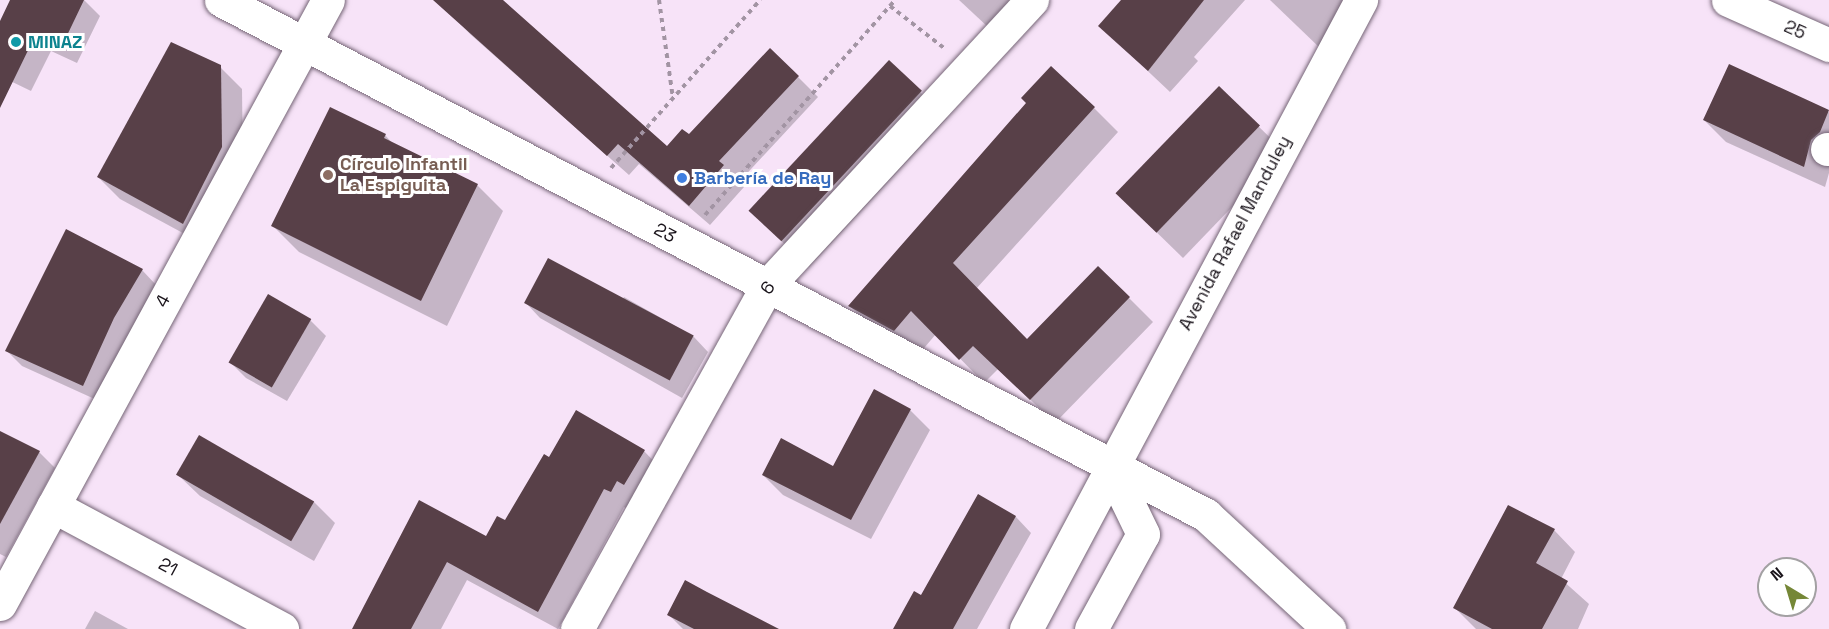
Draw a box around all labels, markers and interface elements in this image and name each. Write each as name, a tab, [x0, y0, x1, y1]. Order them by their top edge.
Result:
street label: 25	[1781, 16, 1809, 44]
place label: MINAZ	[28, 31, 82, 53]
marker: MINAZ	[9, 35, 23, 49]
street label: Avenida Rafael Manduley	[1174, 132, 1296, 334]
place label: Círculo Infantil La Espiguita	[340, 154, 468, 196]
place label: Barbería de Ray	[694, 167, 831, 189]
marker: Círculo Infantil La Espiguita	[321, 168, 335, 182]
marker: Barbería de Ray	[675, 171, 689, 185]
street label: 23	[650, 218, 680, 248]
street label: 6	[756, 277, 780, 299]
street label: 4	[151, 291, 175, 311]
street label: 21	[155, 553, 181, 581]
north arrow	[1757, 557, 1817, 617]
text: N	[1766, 562, 1788, 586]

